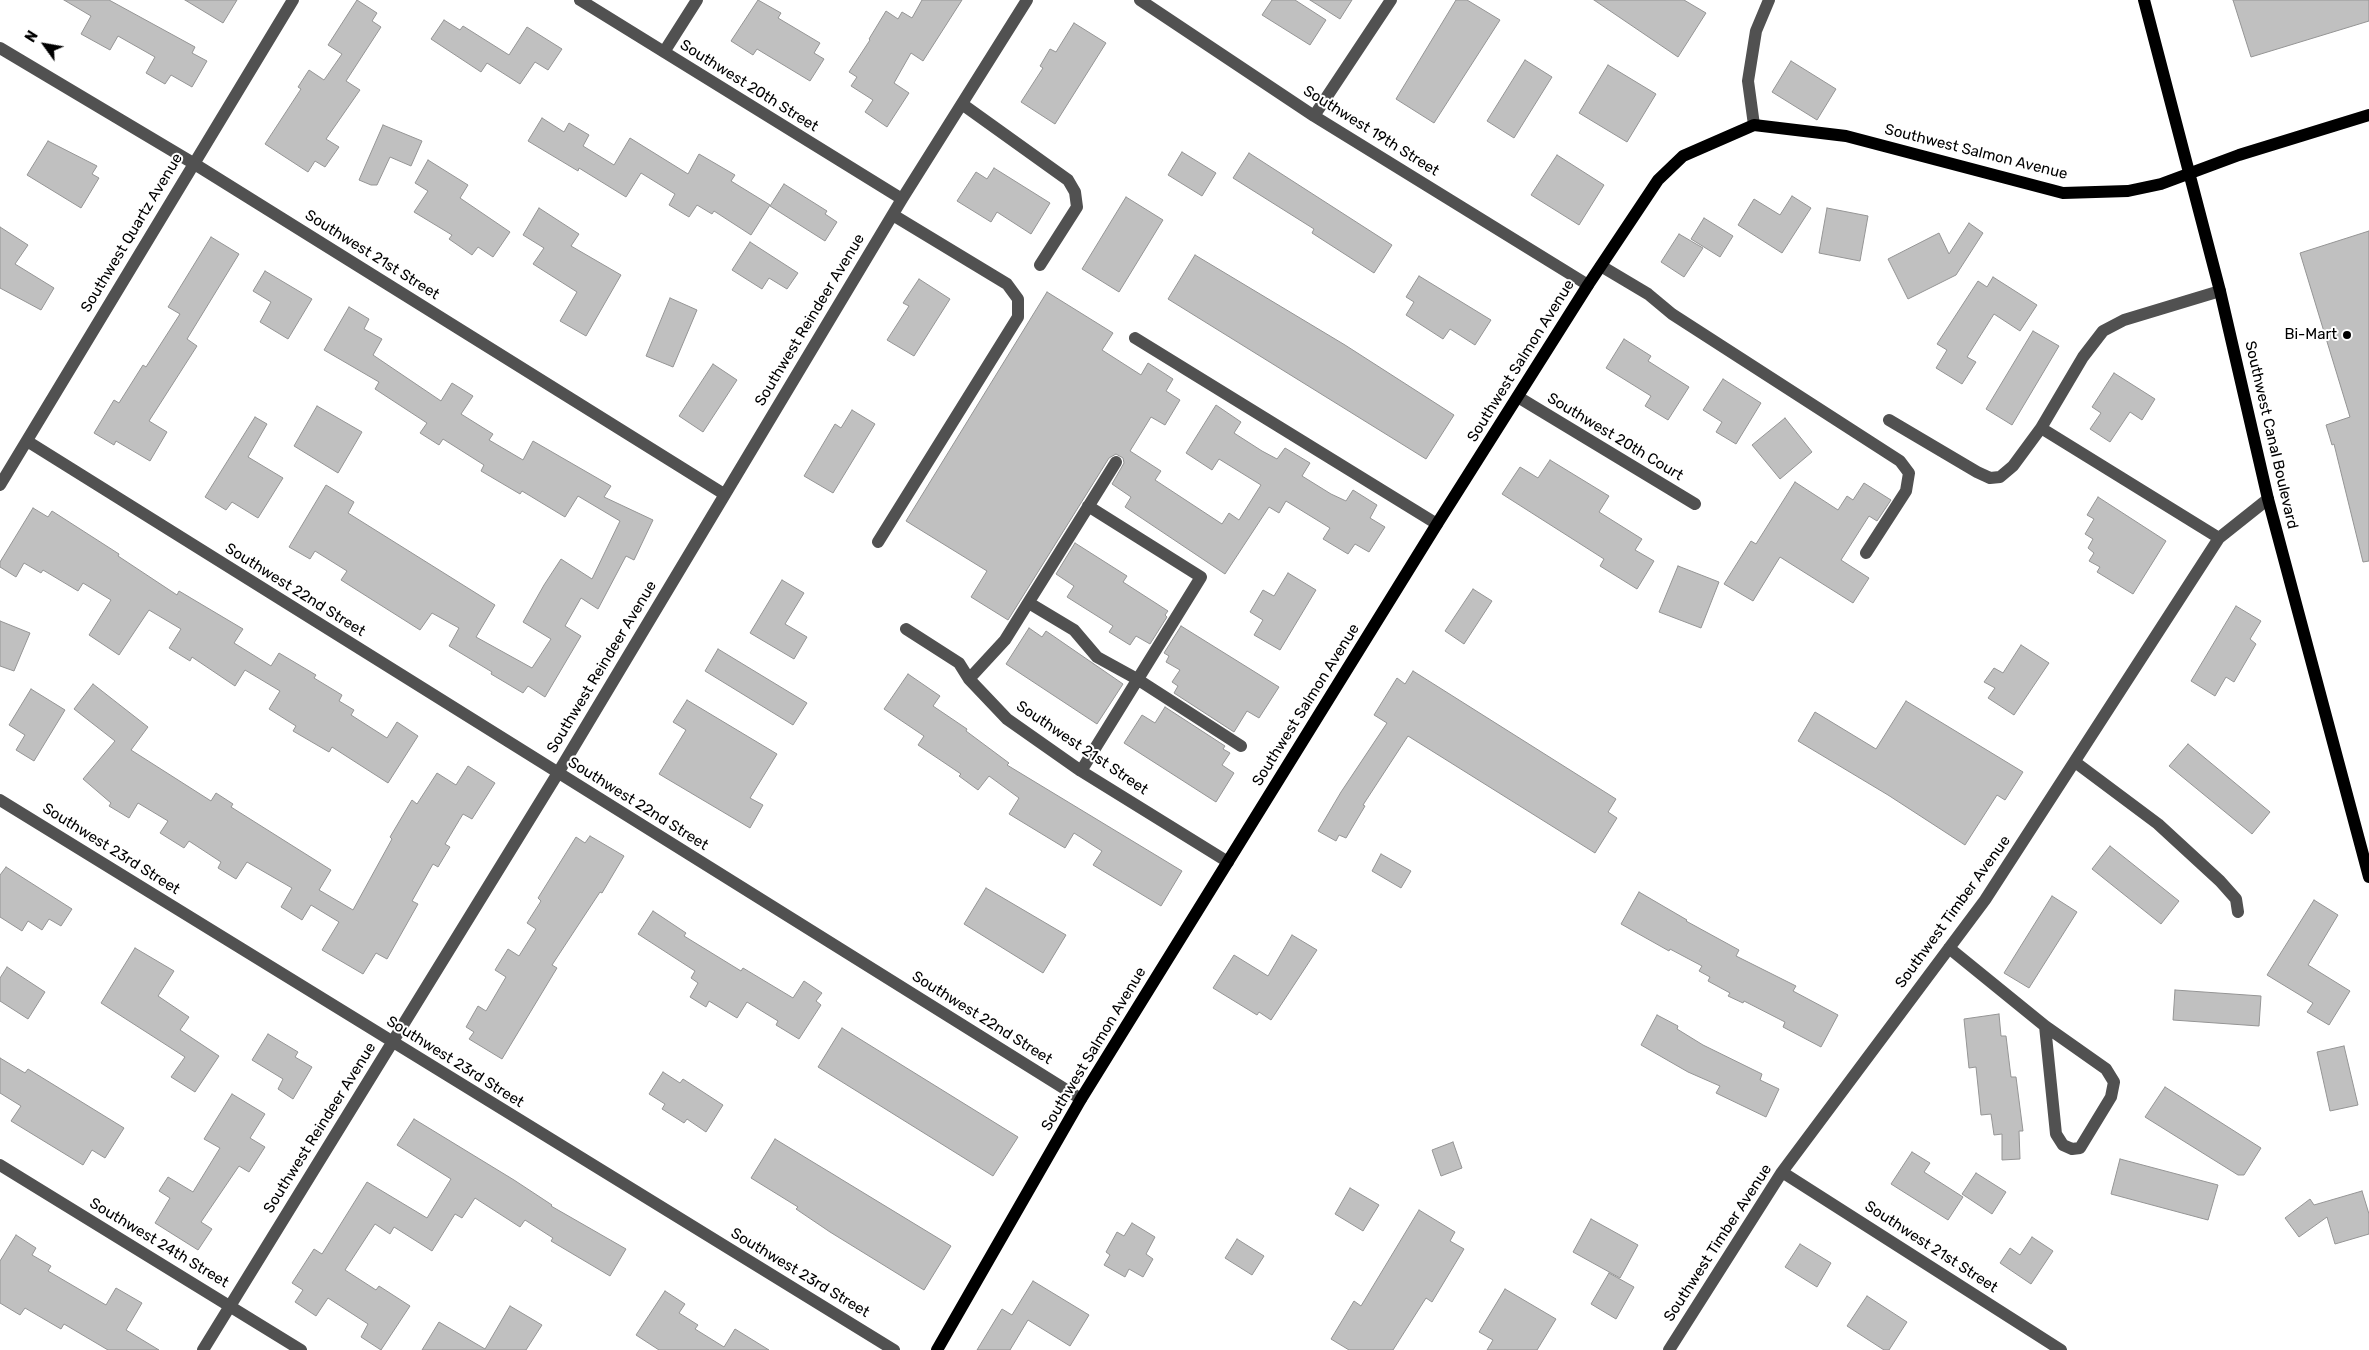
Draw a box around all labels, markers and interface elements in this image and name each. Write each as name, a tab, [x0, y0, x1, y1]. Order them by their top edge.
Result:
north arrow	[20, 20, 70, 70]
text: N	[22, 28, 42, 46]
street label: Southwest 20th Street	[677, 36, 821, 136]
street label: Southwest 19th Street	[1300, 82, 1442, 180]
street label: Southwest Salmon Avenue	[1883, 121, 2069, 183]
street label: Southwest Quartz Avenue	[77, 150, 187, 316]
street label: Southwest 21st Street	[301, 206, 443, 304]
street label: Southwest Reindeer Avenue	[751, 231, 869, 409]
street label: Southwest Salmon Avenue	[1464, 277, 1578, 445]
place label: Bi-Mart	[2284, 326, 2337, 344]
marker: Bi-Mart	[2341, 329, 2353, 341]
street label: Southwest Canal Boulevard	[2241, 339, 2301, 531]
street label: Southwest 20th Court	[1544, 389, 1686, 485]
street label: Southwest 22nd Street	[222, 539, 368, 641]
street label: Southwest Reindeer Avenue	[543, 578, 661, 756]
street label: Southwest Salmon Avenue	[1249, 621, 1363, 789]
street label: Southwest 21st Street	[1013, 697, 1151, 799]
street label: Southwest 22nd Street	[565, 753, 711, 855]
street label: Southwest 23rd Street	[39, 799, 183, 899]
street label: Southwest Timber Avenue	[1892, 832, 2014, 992]
street label: Southwest Salmon Avenue	[1038, 964, 1150, 1134]
street label: Southwest 22nd Street	[909, 967, 1055, 1069]
street label: Southwest 23rd Street	[383, 1012, 527, 1112]
street label: Southwest Reindeer Avenue	[260, 1039, 380, 1217]
street label: Southwest Timber Avenue	[1660, 1161, 1776, 1325]
street label: Southwest 24th Street	[86, 1194, 232, 1292]
street label: Southwest 21st Street	[1861, 1197, 2001, 1297]
street label: Southwest 23rd Street	[727, 1224, 873, 1322]

